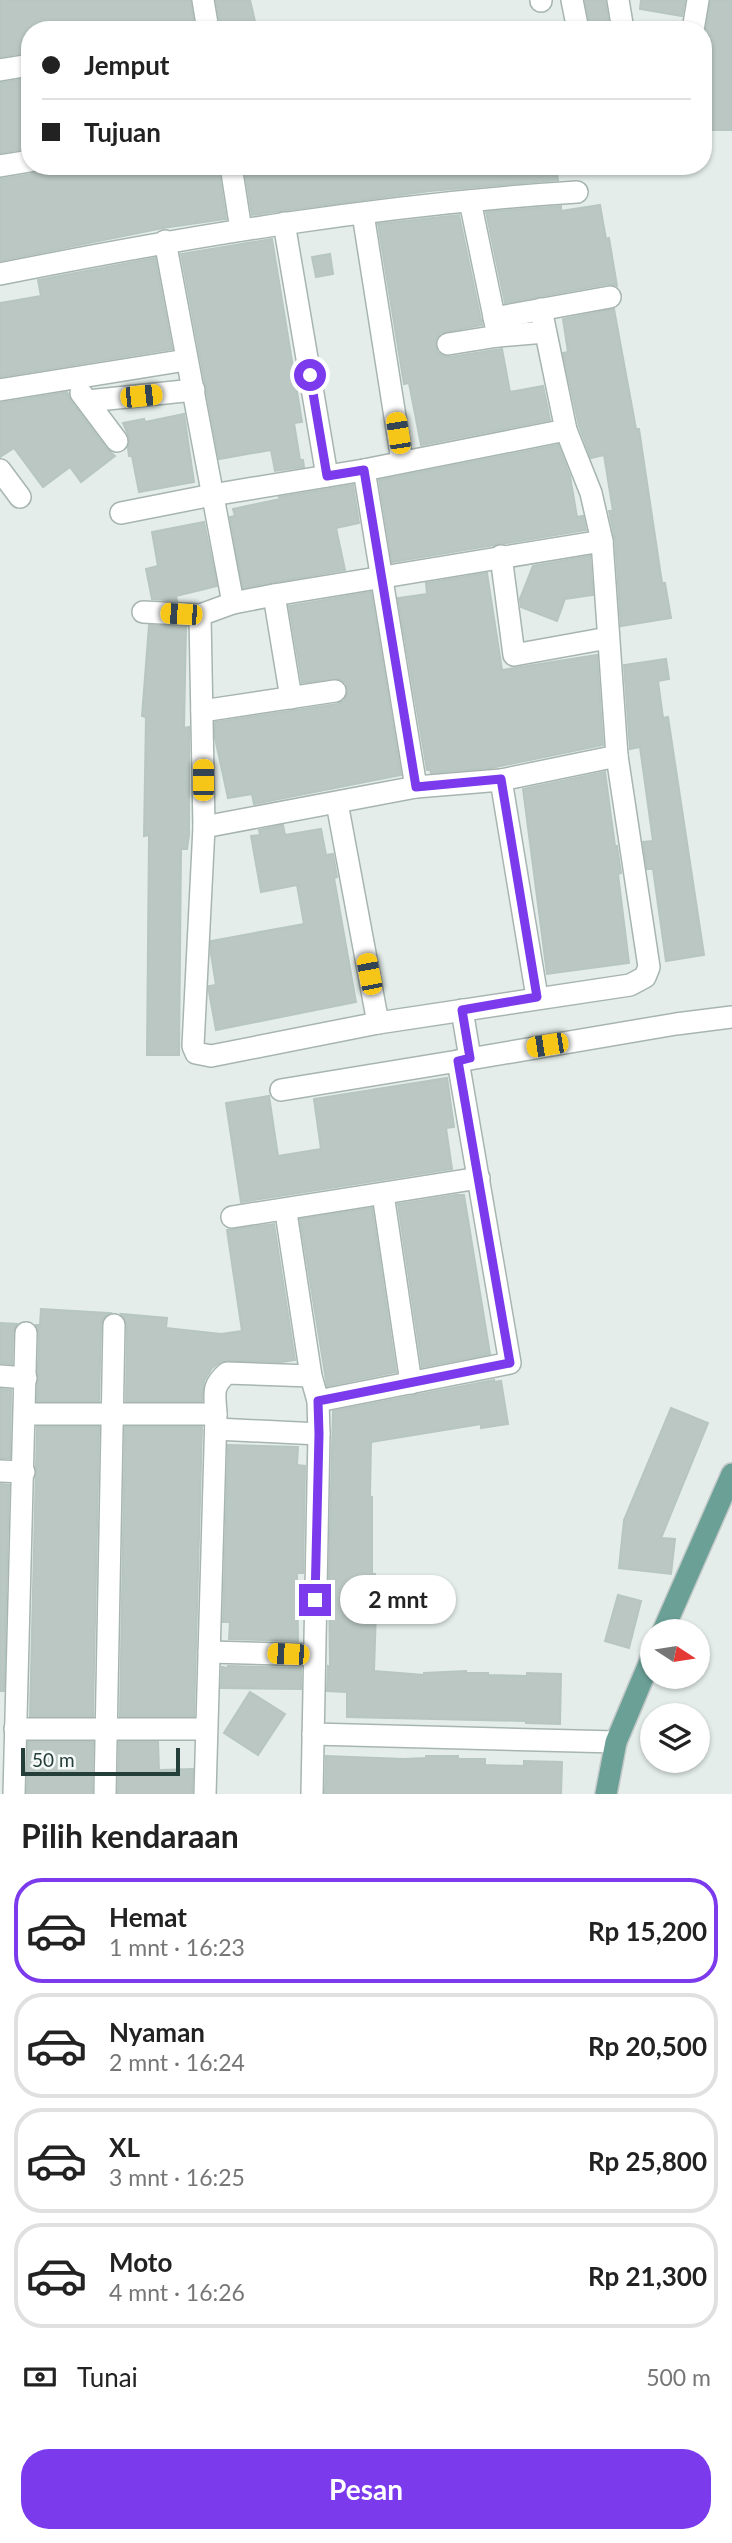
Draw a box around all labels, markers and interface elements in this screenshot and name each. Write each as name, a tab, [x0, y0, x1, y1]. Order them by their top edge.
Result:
text: Jemput	[84, 49, 170, 81]
text: Tujuan	[84, 116, 161, 148]
route start	[294, 359, 326, 391]
car	[120, 383, 163, 409]
car	[385, 411, 412, 455]
car	[160, 602, 203, 626]
car	[193, 759, 214, 801]
car	[355, 951, 384, 997]
car	[525, 1031, 570, 1059]
callout: 2 mnt	[340, 1576, 455, 1624]
route end	[299, 1584, 331, 1616]
text: 2 mnt	[368, 1585, 428, 1613]
north arrow	[640, 1619, 710, 1689]
map controls	[640, 1619, 710, 1773]
car	[267, 1643, 310, 1665]
button: layers	[640, 1703, 710, 1773]
scale bar	[21, 1745, 180, 1777]
text: 50 m	[32, 1748, 75, 1771]
text: Pilih kendaraan	[21, 1816, 239, 1855]
icon: car	[25, 1899, 88, 1962]
text: Hemat	[109, 1901, 187, 1933]
text: Rp 15,200	[588, 1915, 707, 1947]
text: 1 mnt · 16:23	[109, 1933, 245, 1961]
icon: car	[25, 2014, 88, 2077]
text: Nyaman	[109, 2016, 205, 2048]
text: Rp 20,500	[588, 2030, 707, 2062]
text: 2 mnt · 16:24	[109, 2048, 245, 2076]
icon: car	[25, 2129, 88, 2192]
text: XL	[109, 2131, 140, 2163]
text: Rp 25,800	[588, 2145, 707, 2177]
text: 3 mnt · 16:25	[109, 2163, 245, 2191]
icon: car	[25, 2244, 88, 2307]
text: Moto	[109, 2246, 172, 2278]
text: Rp 21,300	[588, 2260, 707, 2292]
text: 4 mnt · 16:26	[109, 2278, 245, 2306]
icon: cash	[21, 2358, 59, 2396]
text: Tunai	[77, 2361, 138, 2393]
text: 500 m	[646, 2363, 711, 2391]
button: Pesan	[21, 2449, 711, 2529]

